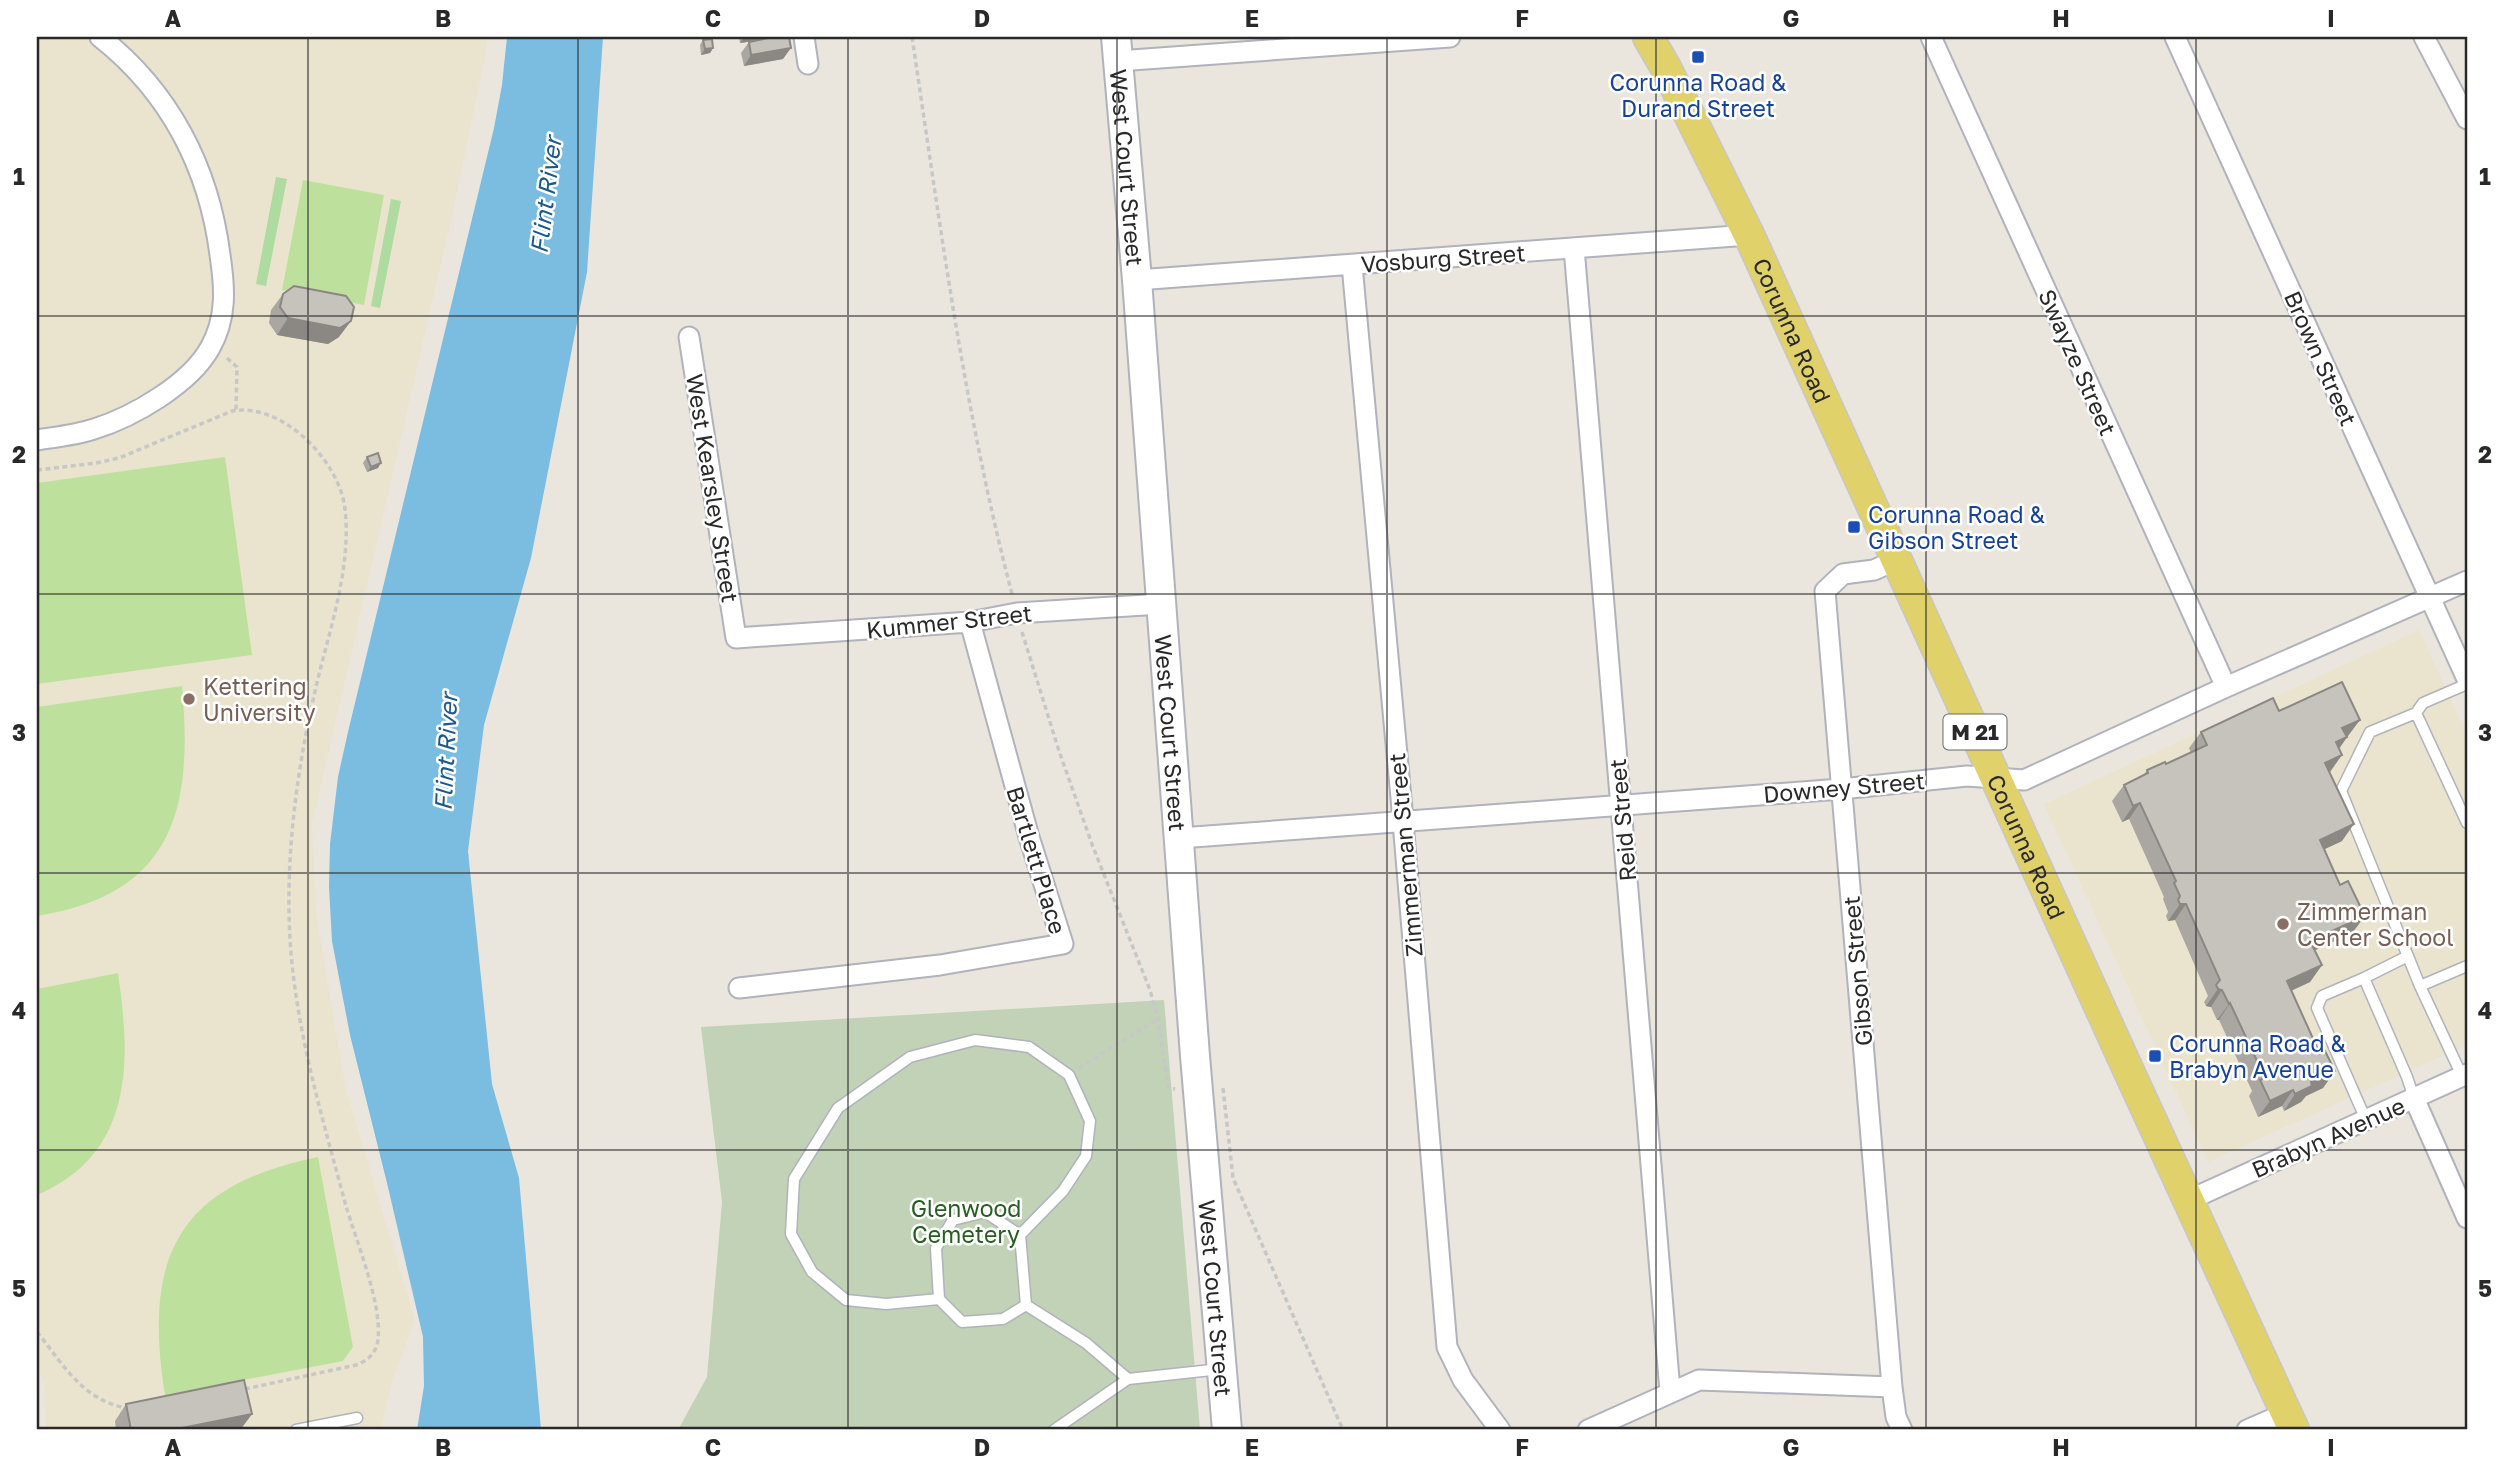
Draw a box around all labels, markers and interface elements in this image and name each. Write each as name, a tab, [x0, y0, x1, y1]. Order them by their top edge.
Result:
text: A	[165, 4, 182, 32]
text: B	[435, 4, 451, 32]
text: C	[705, 4, 721, 32]
text: D	[974, 4, 990, 32]
text: E	[1245, 4, 1259, 32]
text: F	[1515, 4, 1529, 32]
text: G	[1783, 4, 1799, 32]
text: H	[2052, 4, 2070, 32]
text: I	[2327, 4, 2335, 32]
marker: Corunna Road & Durand Street	[1690, 49, 1706, 65]
street label: West Court Street	[1105, 68, 1150, 267]
place label: Corunna Road & Durand Street	[1610, 68, 1787, 122]
water label: Flint River	[523, 131, 567, 255]
text: 1	[13, 162, 25, 190]
text: 1	[2479, 162, 2491, 190]
street label: Vosburg Street	[1360, 238, 1526, 278]
street label: Corunna Road	[1747, 254, 1837, 407]
street label: Swayze Street	[2033, 285, 2123, 439]
street label: Brown Street	[2279, 286, 2363, 430]
street label: West Kearsley Street	[681, 372, 745, 604]
text: 2	[12, 440, 26, 468]
text: 2	[2478, 440, 2492, 468]
place label: Corunna Road & Gibson Street	[1868, 500, 2045, 554]
marker: Corunna Road & Gibson Street	[1846, 519, 1862, 535]
street label: Kummer Street	[865, 598, 1033, 644]
street label: West Court Street	[1150, 633, 1192, 832]
place label: Kettering University	[203, 672, 316, 726]
water label: Flint River	[427, 689, 463, 811]
marker: Kettering University	[181, 691, 197, 707]
road number: M 21	[1944, 714, 2007, 750]
text: 3	[12, 718, 26, 746]
text: 3	[2478, 718, 2492, 746]
street label: Zimmerman Street	[1382, 752, 1428, 958]
street label: Reid Street	[1603, 758, 1641, 882]
street label: Downey Street	[1762, 766, 1926, 808]
street label: Corunna Road	[1982, 770, 2072, 923]
street label: Bartlett Place	[1001, 783, 1073, 937]
street label: Gibson Street	[1836, 895, 1878, 1047]
place label: Zimmerman Center School	[2297, 897, 2454, 951]
marker: Zimmerman Center School	[2275, 916, 2291, 932]
text: 4	[12, 996, 26, 1024]
text: 4	[2478, 996, 2492, 1024]
place label: Corunna Road & Brabyn Avenue	[2169, 1029, 2346, 1083]
marker: Corunna Road & Brabyn Avenue	[2147, 1048, 2163, 1064]
street label: Brabyn Avenue	[2247, 1091, 2409, 1183]
park label: Glenwood Cemetery	[911, 1194, 1021, 1248]
street label: West Court Street	[1193, 1198, 1238, 1398]
text: 5	[12, 1274, 26, 1302]
text: 5	[2478, 1274, 2492, 1302]
text: A	[165, 1433, 182, 1461]
text: B	[435, 1433, 451, 1461]
text: C	[705, 1433, 721, 1461]
text: D	[974, 1433, 990, 1461]
text: E	[1245, 1433, 1259, 1461]
text: F	[1515, 1433, 1529, 1461]
text: G	[1783, 1433, 1799, 1461]
text: H	[2052, 1433, 2070, 1461]
text: I	[2327, 1433, 2335, 1461]

